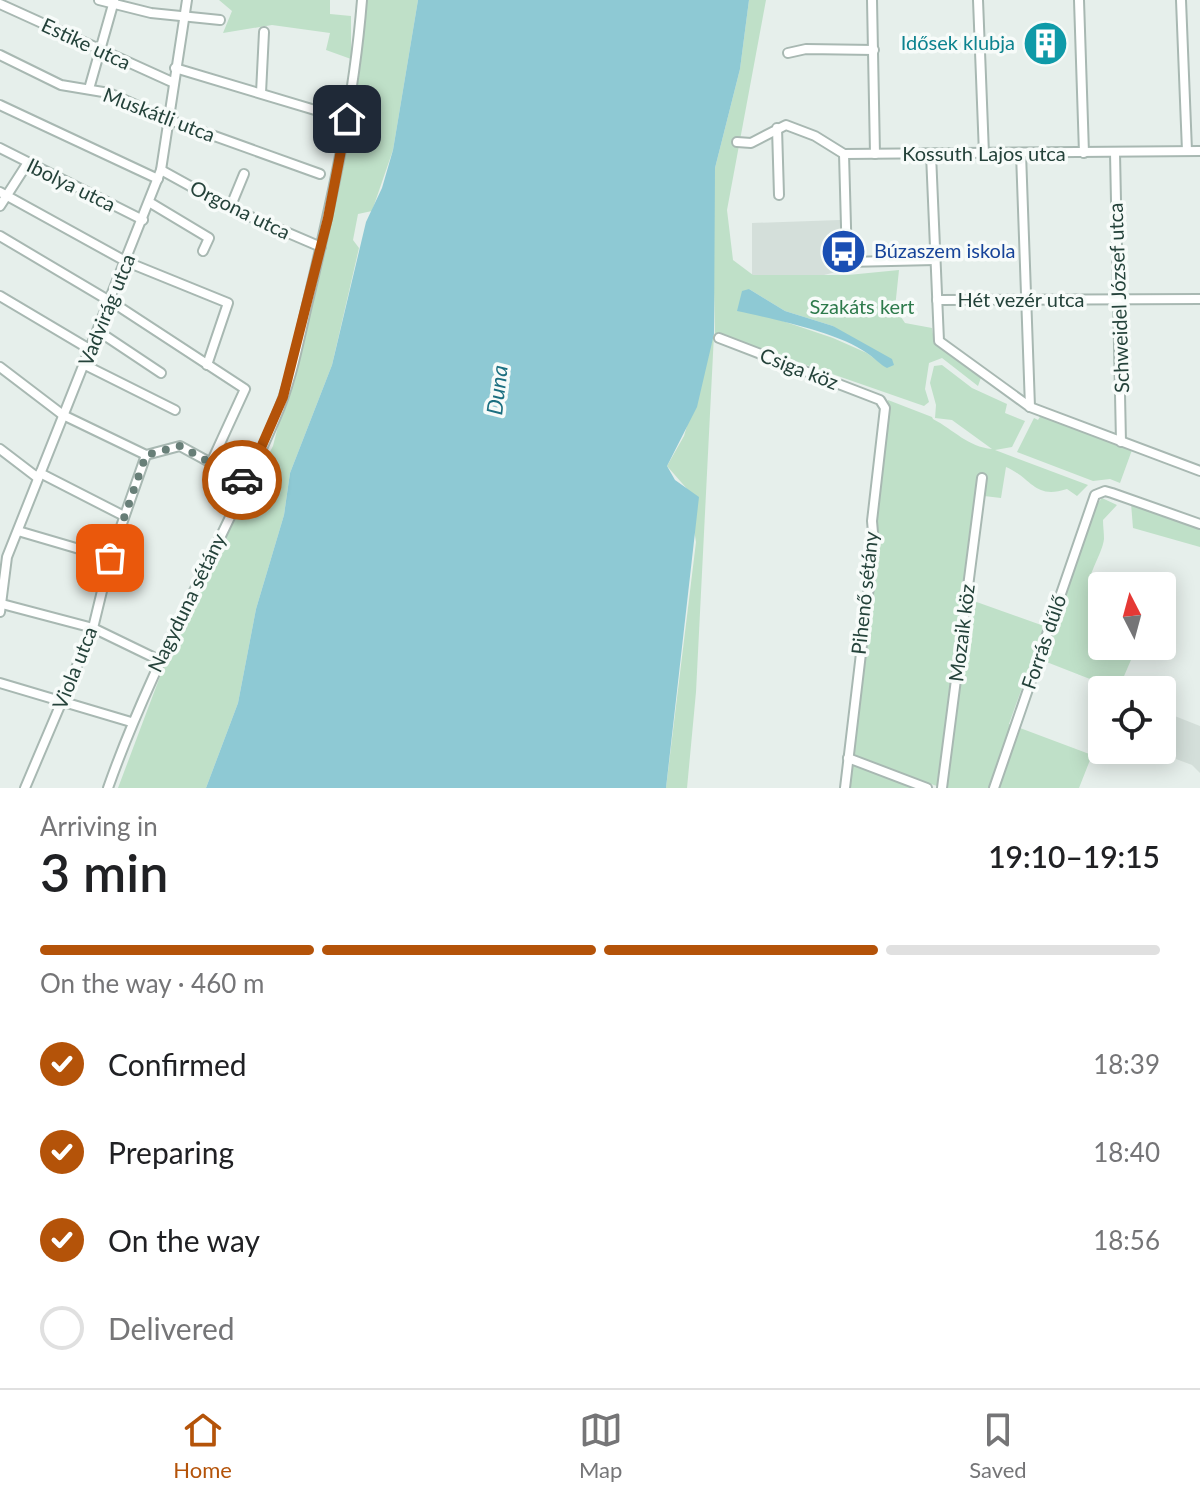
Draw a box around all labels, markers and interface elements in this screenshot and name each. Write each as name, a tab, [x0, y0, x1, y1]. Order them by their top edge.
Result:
street label: Estike utca	[38, 12, 135, 74]
building icon: Idősek klubja	[1022, 19, 1070, 67]
place label: Idősek klubja	[901, 30, 1015, 54]
street label: Muskátli utca	[100, 82, 219, 146]
pin	[313, 85, 381, 153]
icon: home	[325, 97, 369, 141]
street label: Kossuth Lajos utca	[902, 141, 1066, 165]
street label: Ibolya utca	[23, 152, 120, 216]
street label: Orgona utca	[186, 175, 294, 244]
street label: Schweidel József utca	[1103, 203, 1133, 394]
bus stop icon: Búzaszem iskola	[819, 227, 867, 275]
place label: Búzaszem iskola	[874, 238, 1016, 262]
street label: Vadvirág utca	[73, 250, 139, 369]
street label: Hét vezér utca	[957, 287, 1085, 311]
park label: Szakáts kert	[809, 294, 915, 318]
street label: Csiga köz	[757, 342, 842, 394]
water label: Duna	[480, 363, 513, 416]
courier	[202, 440, 282, 520]
icon: car	[220, 458, 264, 502]
pin	[76, 524, 144, 592]
street label: Nagyduna sétány	[142, 529, 230, 676]
street label: Pihenő sétány	[846, 530, 882, 656]
icon: bag	[88, 536, 132, 580]
north arrow	[1088, 572, 1176, 660]
map controls	[1088, 572, 1176, 764]
street label: Mozaik köz	[943, 583, 979, 683]
street label: Forrás dűlő	[1016, 591, 1070, 692]
street label: Viola utca	[47, 623, 102, 713]
button: locate	[1088, 676, 1176, 764]
text: Arriving in	[40, 810, 158, 842]
text: 19:10–19:15	[988, 838, 1160, 874]
text: 3 min	[40, 841, 168, 903]
text: On the way · 460 m	[40, 967, 264, 999]
icon: check	[40, 1042, 84, 1086]
text: Confirmed	[108, 1046, 247, 1082]
text: 18:39	[1093, 1048, 1160, 1080]
icon: check	[40, 1130, 84, 1174]
text: Preparing	[108, 1134, 234, 1170]
text: 18:40	[1093, 1136, 1160, 1168]
icon: check	[40, 1218, 84, 1262]
text: On the way	[108, 1222, 260, 1258]
text: 18:56	[1093, 1224, 1160, 1256]
text: Delivered	[108, 1310, 235, 1346]
tab: Home	[173, 1408, 232, 1483]
tab: Map	[579, 1408, 623, 1483]
tab: Saved	[969, 1408, 1027, 1483]

